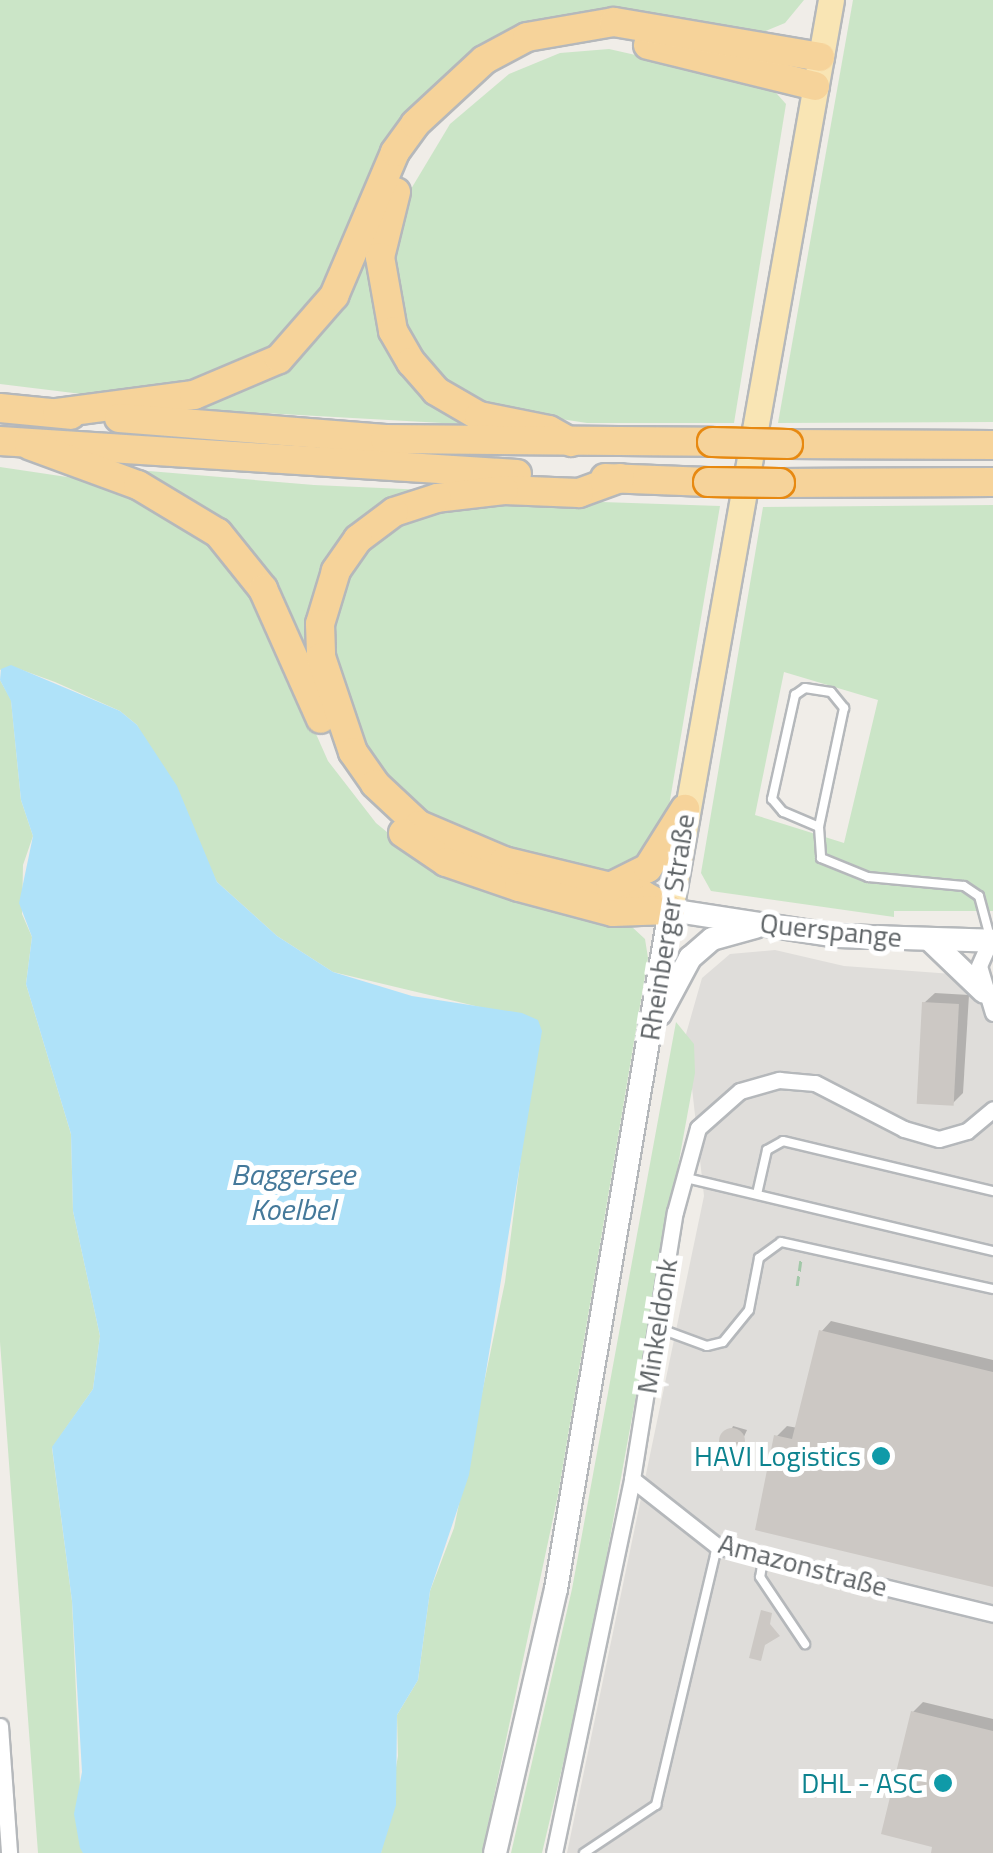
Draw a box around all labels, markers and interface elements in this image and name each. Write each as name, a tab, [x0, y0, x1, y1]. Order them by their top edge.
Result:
street label: Rheinberger Straße	[632, 811, 702, 1043]
street label: Querspange	[758, 906, 904, 954]
water label: Baggersee Koelbel	[231, 1156, 355, 1226]
street label: Minkeldonk	[630, 1256, 684, 1396]
place label: HAVI Logistics	[694, 1439, 861, 1473]
marker: HAVI Logistics	[870, 1445, 892, 1467]
street label: Amazonstraße	[715, 1526, 891, 1604]
place label: DHL - ASC	[801, 1766, 923, 1800]
marker: DHL - ASC	[932, 1772, 954, 1794]

